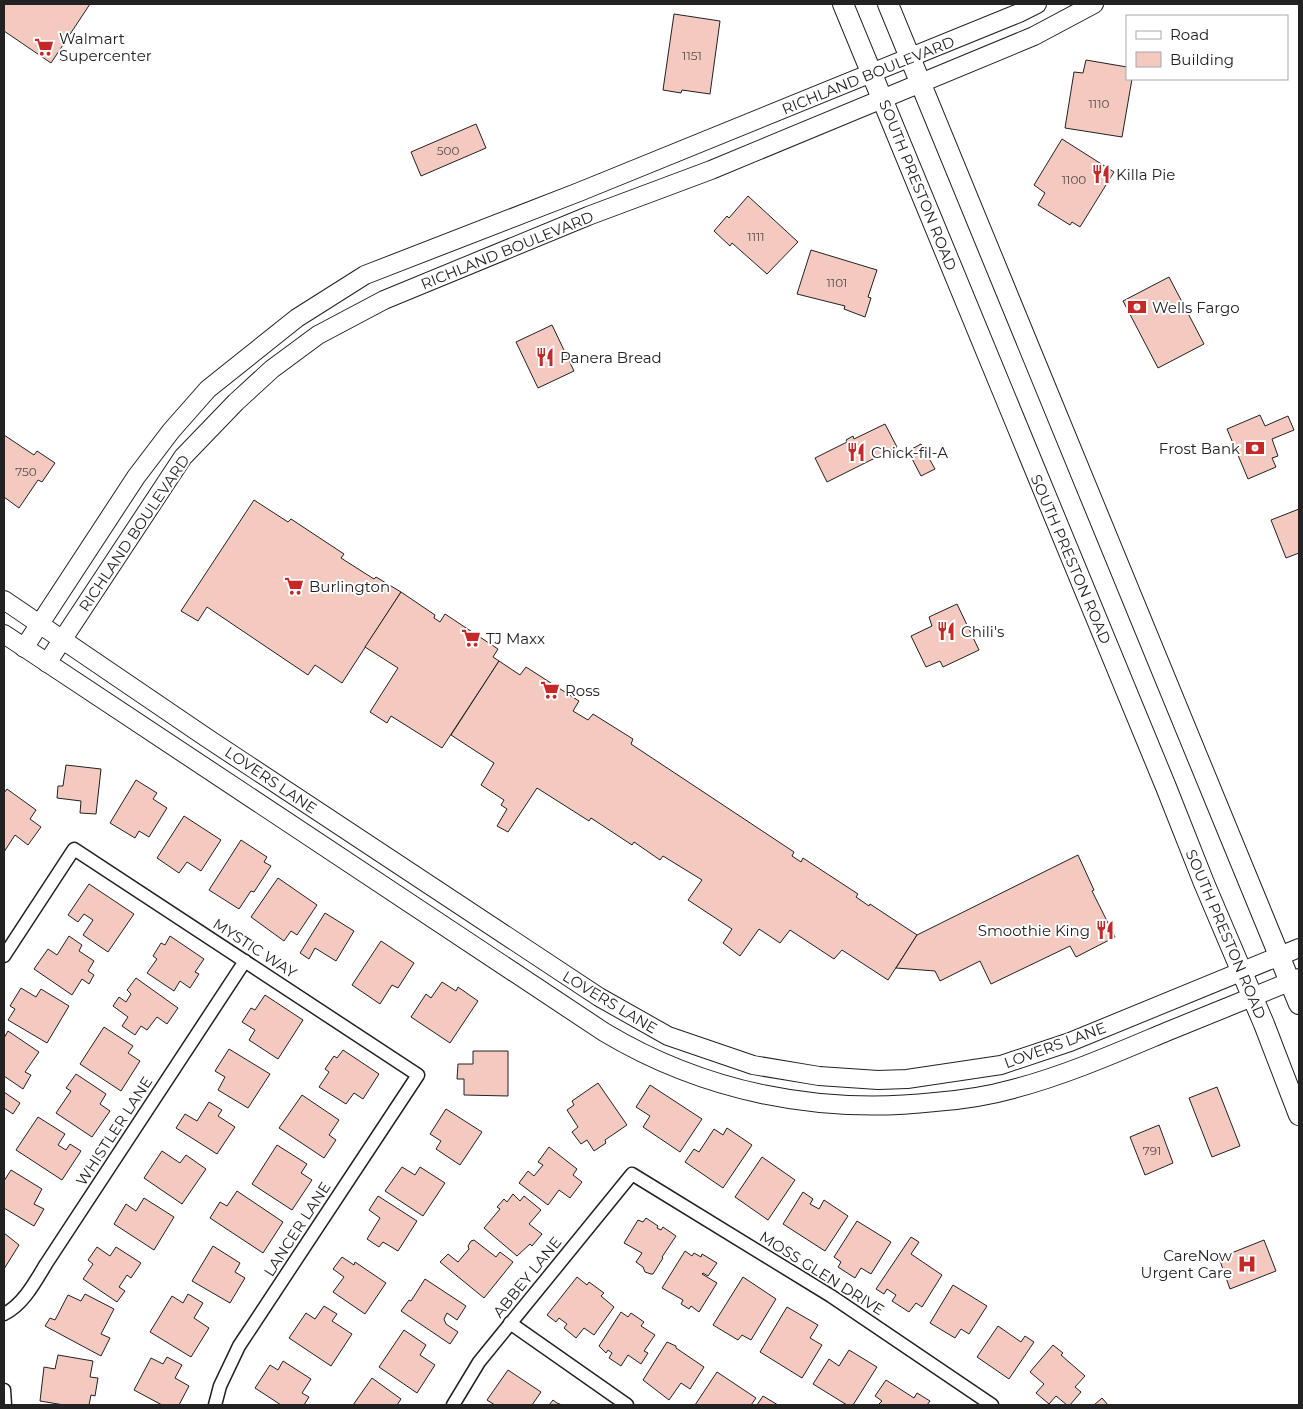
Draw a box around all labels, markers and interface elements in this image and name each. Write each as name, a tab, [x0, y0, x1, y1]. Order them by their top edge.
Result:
legend	[1126, 15, 1288, 80]
text: Road	[1170, 25, 1209, 44]
place label: Walmart Supercenter	[59, 29, 152, 65]
street label: RICHLAND BOULEVARD	[779, 32, 957, 118]
supermarket icon: Walmart Supercenter	[33, 36, 55, 58]
house number: 1151	[682, 48, 702, 63]
text: Building	[1170, 50, 1234, 69]
house number: 1110	[1089, 96, 1110, 111]
street label: SOUTH PRESTON ROAD	[875, 97, 961, 273]
house number: 500	[437, 143, 459, 158]
restaurant icon: Killa Pie	[1090, 163, 1112, 185]
place label: Killa Pie	[1116, 165, 1175, 184]
house number: 1100	[1062, 172, 1086, 187]
street label: RICHLAND BOULEVARD	[418, 207, 596, 293]
house number: 1111	[747, 229, 765, 244]
house number: 1101	[827, 275, 847, 290]
bank icon: Wells Fargo	[1126, 296, 1148, 318]
place label: Wells Fargo	[1152, 298, 1240, 317]
restaurant icon: Panera Bread	[534, 346, 556, 368]
place label: Panera Bread	[560, 348, 662, 367]
bank icon: Frost Bank	[1244, 437, 1266, 459]
place label: Frost Bank	[1159, 439, 1240, 458]
restaurant icon: Chick-fil-A	[845, 441, 867, 463]
place label: Chick-fil-A	[871, 443, 948, 462]
street label: RICHLAND BOULEVARD	[74, 451, 194, 615]
house number: 750	[15, 464, 37, 479]
street label: SOUTH PRESTON ROAD	[1027, 471, 1115, 647]
supermarket icon: Burlington	[283, 575, 305, 597]
place label: Burlington	[309, 577, 390, 596]
restaurant icon: Chili's	[935, 620, 957, 642]
place label: Chili's	[961, 622, 1004, 641]
supermarket icon: TJ Maxx	[460, 627, 482, 649]
place label: TJ Maxx	[486, 629, 545, 648]
supermarket icon: Ross	[539, 679, 561, 701]
place label: Ross	[565, 681, 600, 700]
street label: LOVERS LANE	[221, 742, 321, 818]
street label: SOUTH PRESTON ROAD	[1182, 846, 1270, 1022]
street label: MYSTIC WAY	[210, 914, 301, 982]
restaurant icon: Smoothie King	[1094, 919, 1116, 941]
place label: Smoothie King	[978, 921, 1090, 940]
street label: LOVERS LANE	[559, 966, 661, 1038]
street label: LOVERS LANE	[1001, 1018, 1109, 1072]
street label: WHISTLER LANE	[72, 1073, 156, 1189]
house number: 791	[1143, 1143, 1161, 1158]
street label: LANCER LANE	[259, 1178, 335, 1280]
street label: MOSS GLEN DRIVE	[756, 1227, 888, 1319]
street label: ABBEY LANE	[489, 1233, 565, 1321]
place label: CareNow Urgent Care	[1141, 1246, 1233, 1282]
hospital icon: CareNow Urgent Care	[1236, 1253, 1258, 1275]

